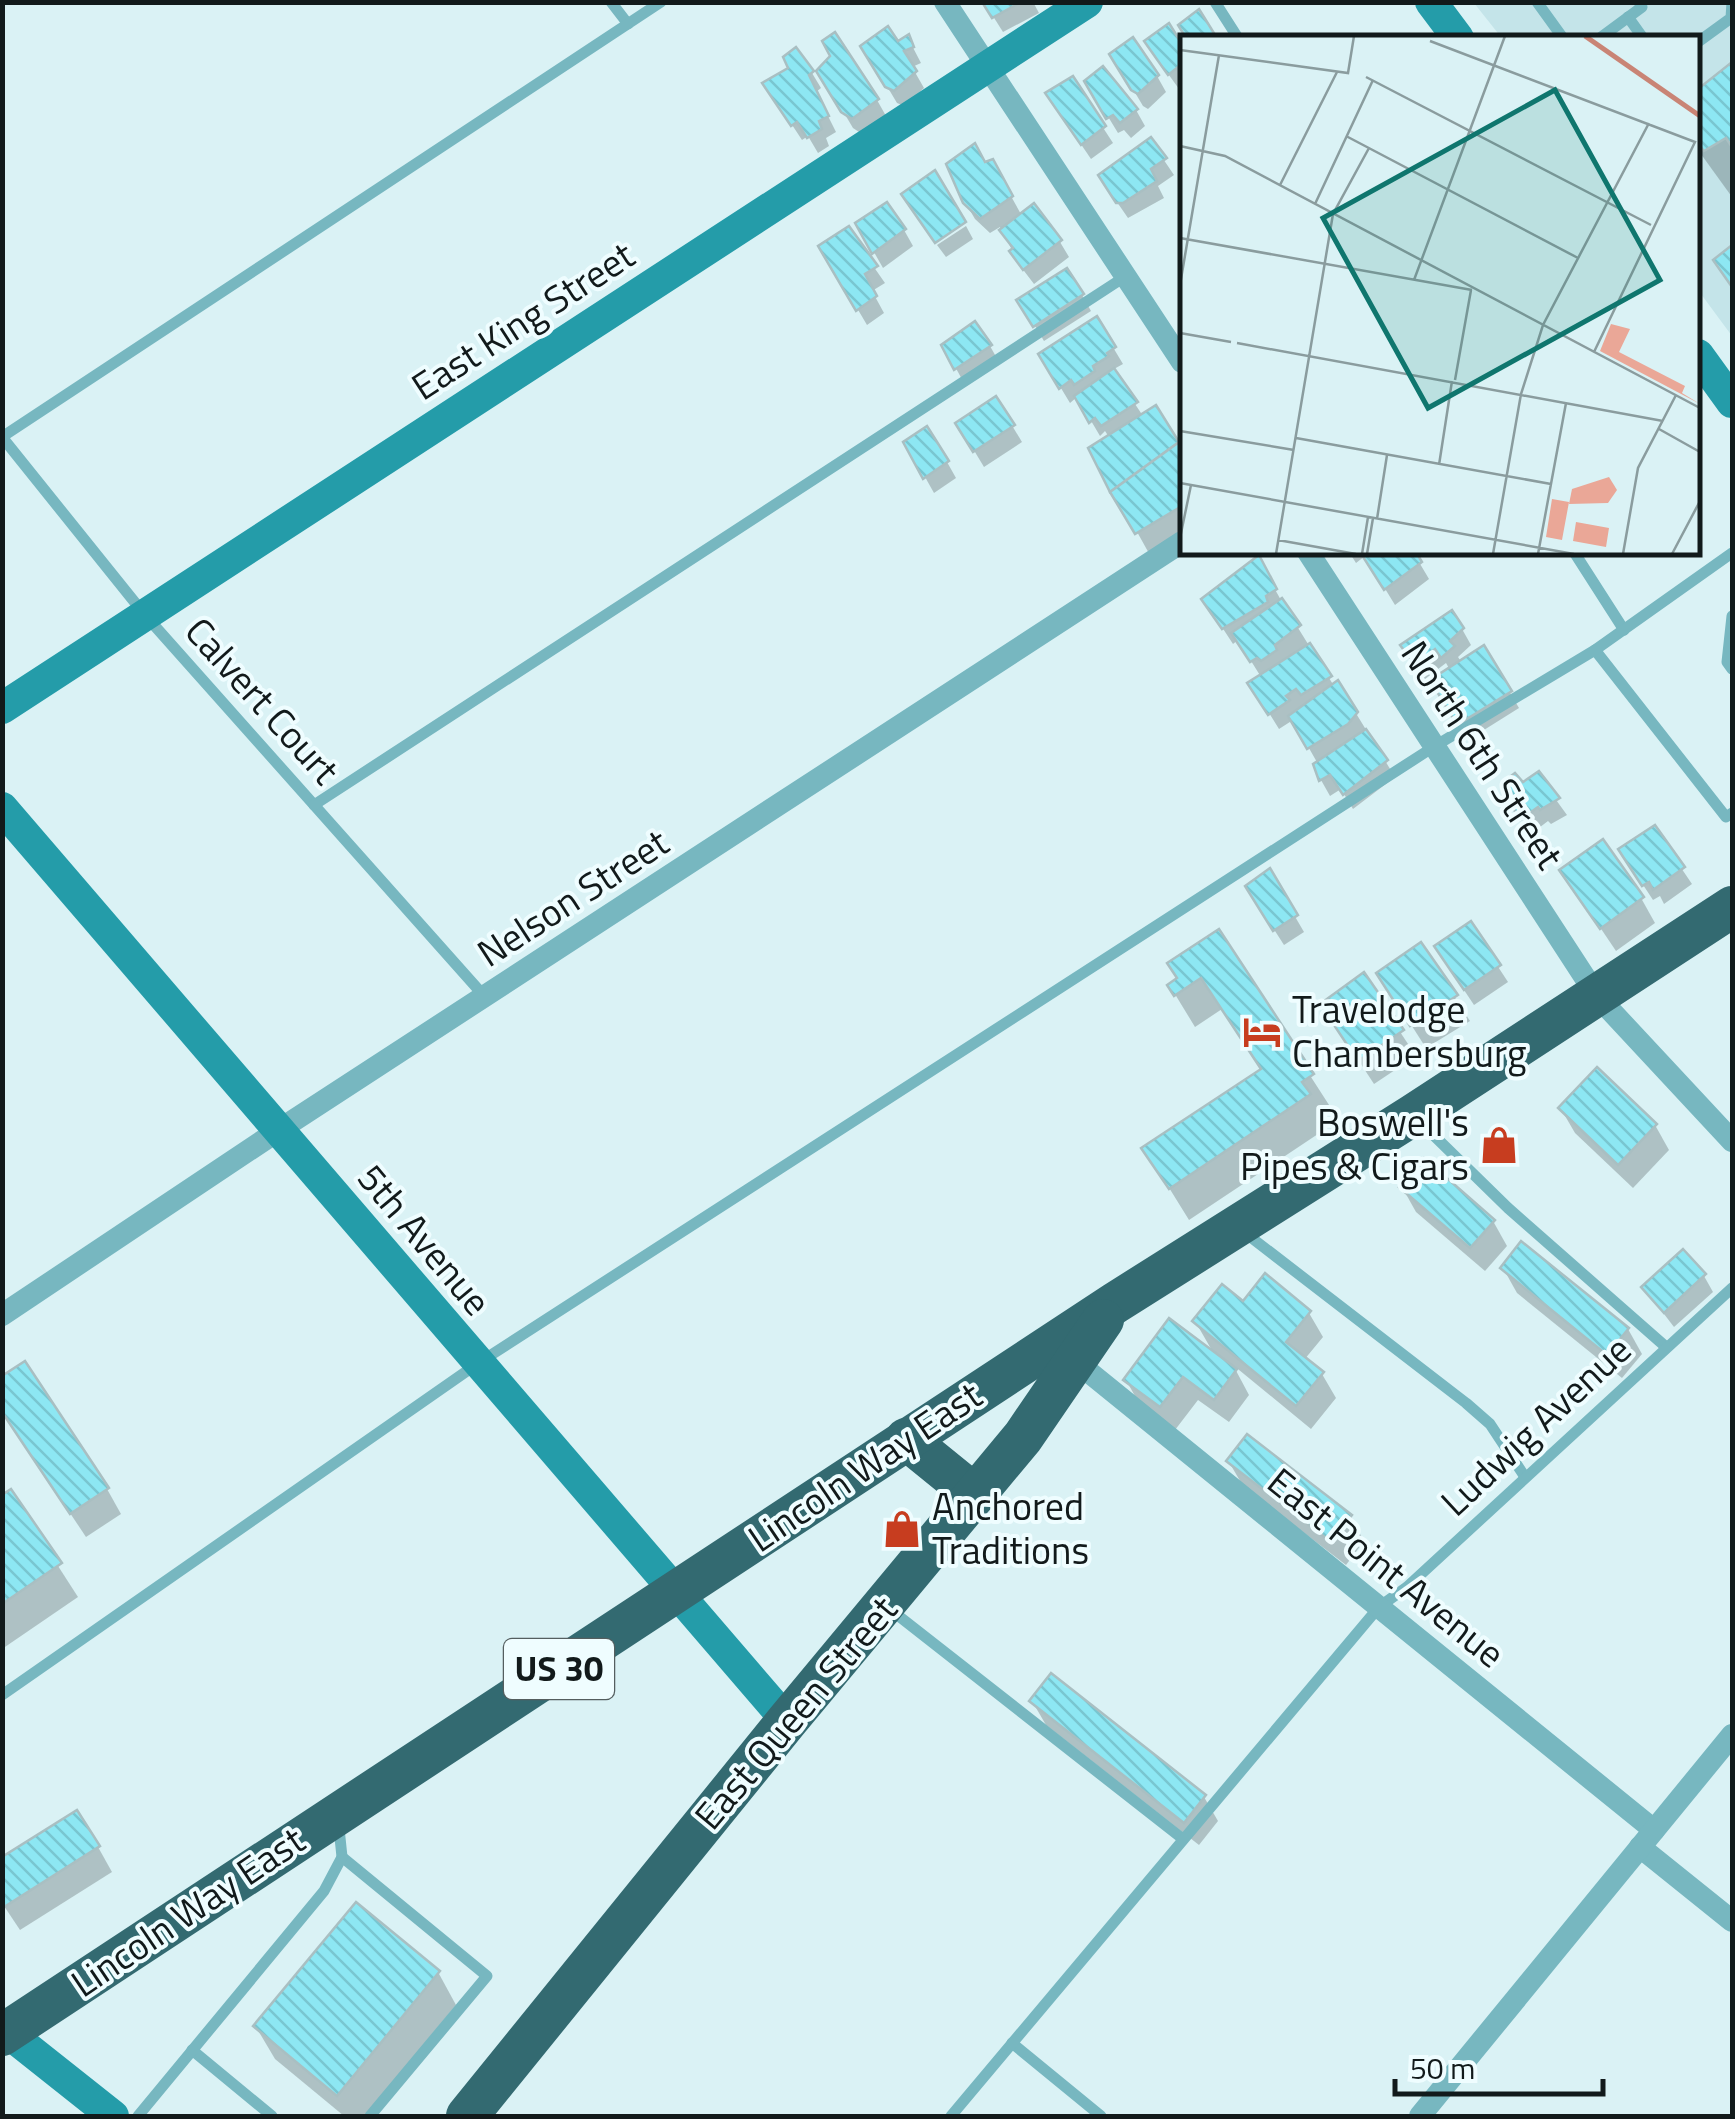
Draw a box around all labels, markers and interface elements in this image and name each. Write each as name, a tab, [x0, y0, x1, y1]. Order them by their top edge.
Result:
inset map	[1180, 35, 1700, 555]
street label: East King Street	[399, 226, 645, 414]
street label: Calvert Court	[172, 604, 354, 797]
street label: North 6th Street	[1387, 629, 1579, 880]
street label: Nelson Street	[465, 813, 680, 981]
place label: Travelodge Chambersburg	[1292, 980, 1526, 1082]
hotel icon: Travelodge Chambersburg	[1241, 1011, 1283, 1053]
place label: Boswell's Pipes & Cigars	[1240, 1093, 1469, 1195]
shop icon: Boswell's Pipes & Cigars	[1478, 1124, 1520, 1166]
street label: 5th Avenue	[344, 1151, 506, 1328]
street label: Ludwig Avenue	[1427, 1321, 1644, 1529]
street label: Lincoln Way East	[736, 1366, 993, 1566]
street label: East Point Avenue	[1255, 1453, 1518, 1681]
place label: Anchored Traditions	[932, 1477, 1089, 1579]
shop icon: Anchored Traditions	[881, 1508, 923, 1550]
street label: East Queen Street	[680, 1583, 911, 1842]
road number: US 30	[504, 1639, 614, 1699]
street label: Lincoln Way East	[59, 1811, 316, 2011]
scale bar	[1395, 2034, 1602, 2096]
text: 50 m	[1410, 2045, 1475, 2091]

